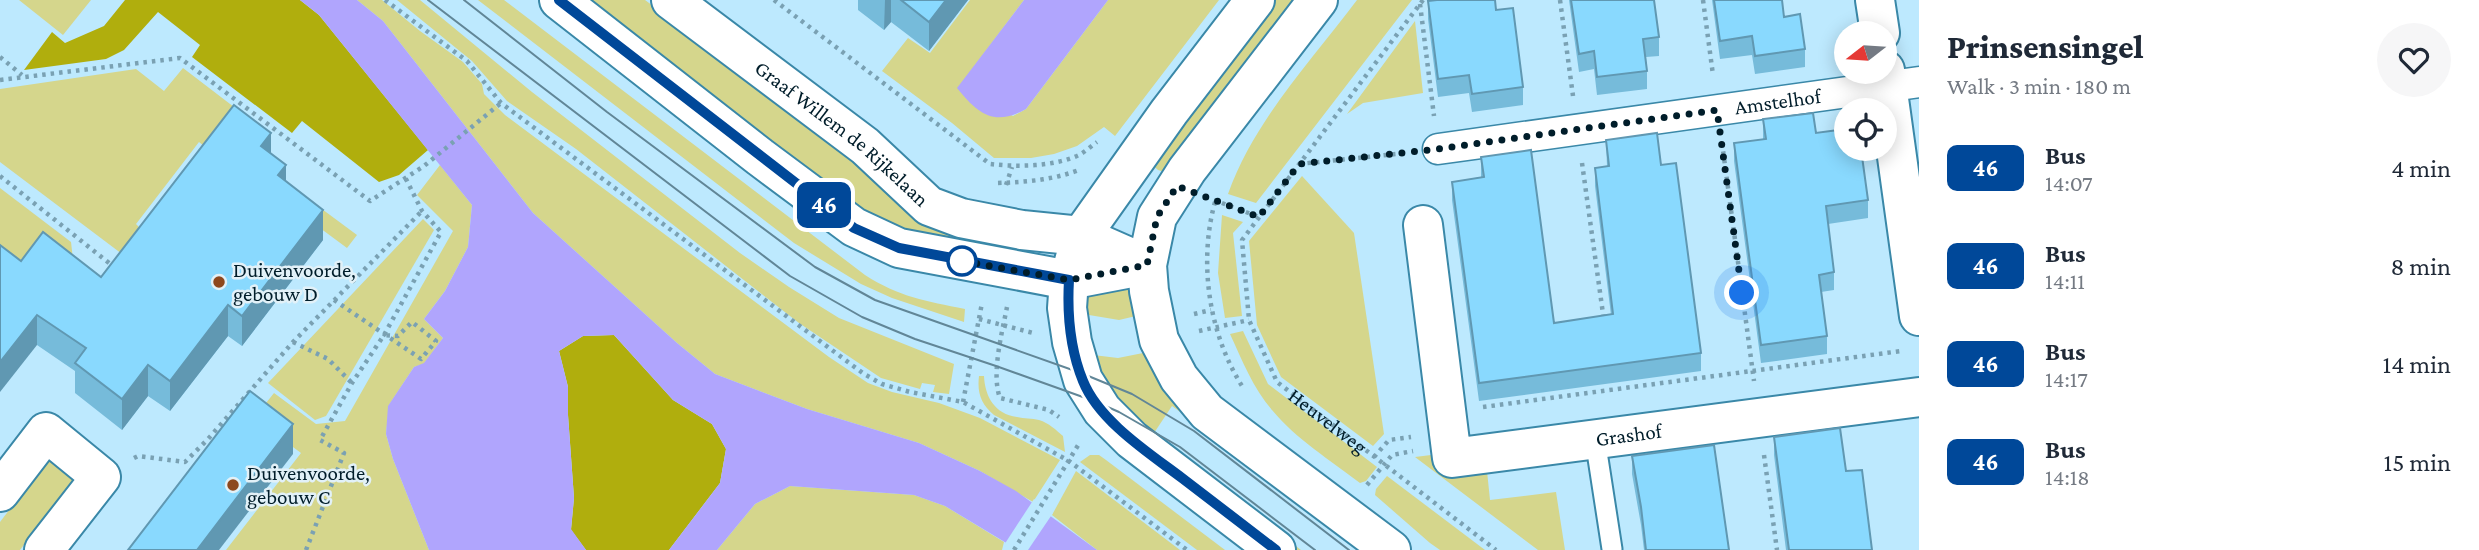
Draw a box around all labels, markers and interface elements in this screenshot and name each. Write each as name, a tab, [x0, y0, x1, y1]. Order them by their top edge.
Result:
north arrow	[1834, 21, 1897, 84]
map controls	[1834, 21, 1897, 161]
button: heart	[2377, 23, 2451, 97]
text: Prinsensingel	[1947, 28, 2144, 65]
street label: Graaf Willem de Rijkelaan	[750, 55, 934, 212]
text: Walk · 3 min · 180 m	[1947, 73, 2131, 99]
street label: Amstelhof	[1733, 84, 1824, 120]
button: locate	[1834, 98, 1897, 161]
text: Bus	[2045, 141, 2086, 170]
text: 46	[1972, 154, 1999, 181]
text: 4 min	[2391, 154, 2451, 183]
text: 14:07	[2045, 170, 2093, 196]
line badge: 46	[792, 182, 856, 228]
text: 46	[811, 191, 837, 218]
text: Bus	[2045, 239, 2086, 268]
unlabelled marker	[947, 246, 977, 276]
text: 46	[1972, 252, 1999, 279]
text: 8 min	[2390, 252, 2451, 281]
place label: Duivenvoorde, gebouw D	[233, 258, 356, 306]
text: 14:11	[2045, 268, 2085, 294]
marker: Duivenvoorde, gebouw D	[211, 274, 227, 290]
your location	[1724, 275, 1759, 310]
text: Bus	[2045, 337, 2086, 366]
text: 46	[1972, 350, 1999, 377]
text: 14 min	[2383, 350, 2451, 379]
text: 14:17	[2045, 366, 2088, 392]
street label: Heuvelweg	[1284, 383, 1372, 459]
street label: Grashof	[1594, 418, 1665, 451]
text: Bus	[2045, 435, 2086, 464]
text: 46	[1972, 448, 1999, 475]
text: 15 min	[2384, 448, 2451, 477]
place label: Duivenvoorde, gebouw C	[247, 461, 370, 509]
text: 14:18	[2045, 464, 2090, 490]
marker: Duivenvoorde, gebouw C	[225, 477, 241, 493]

